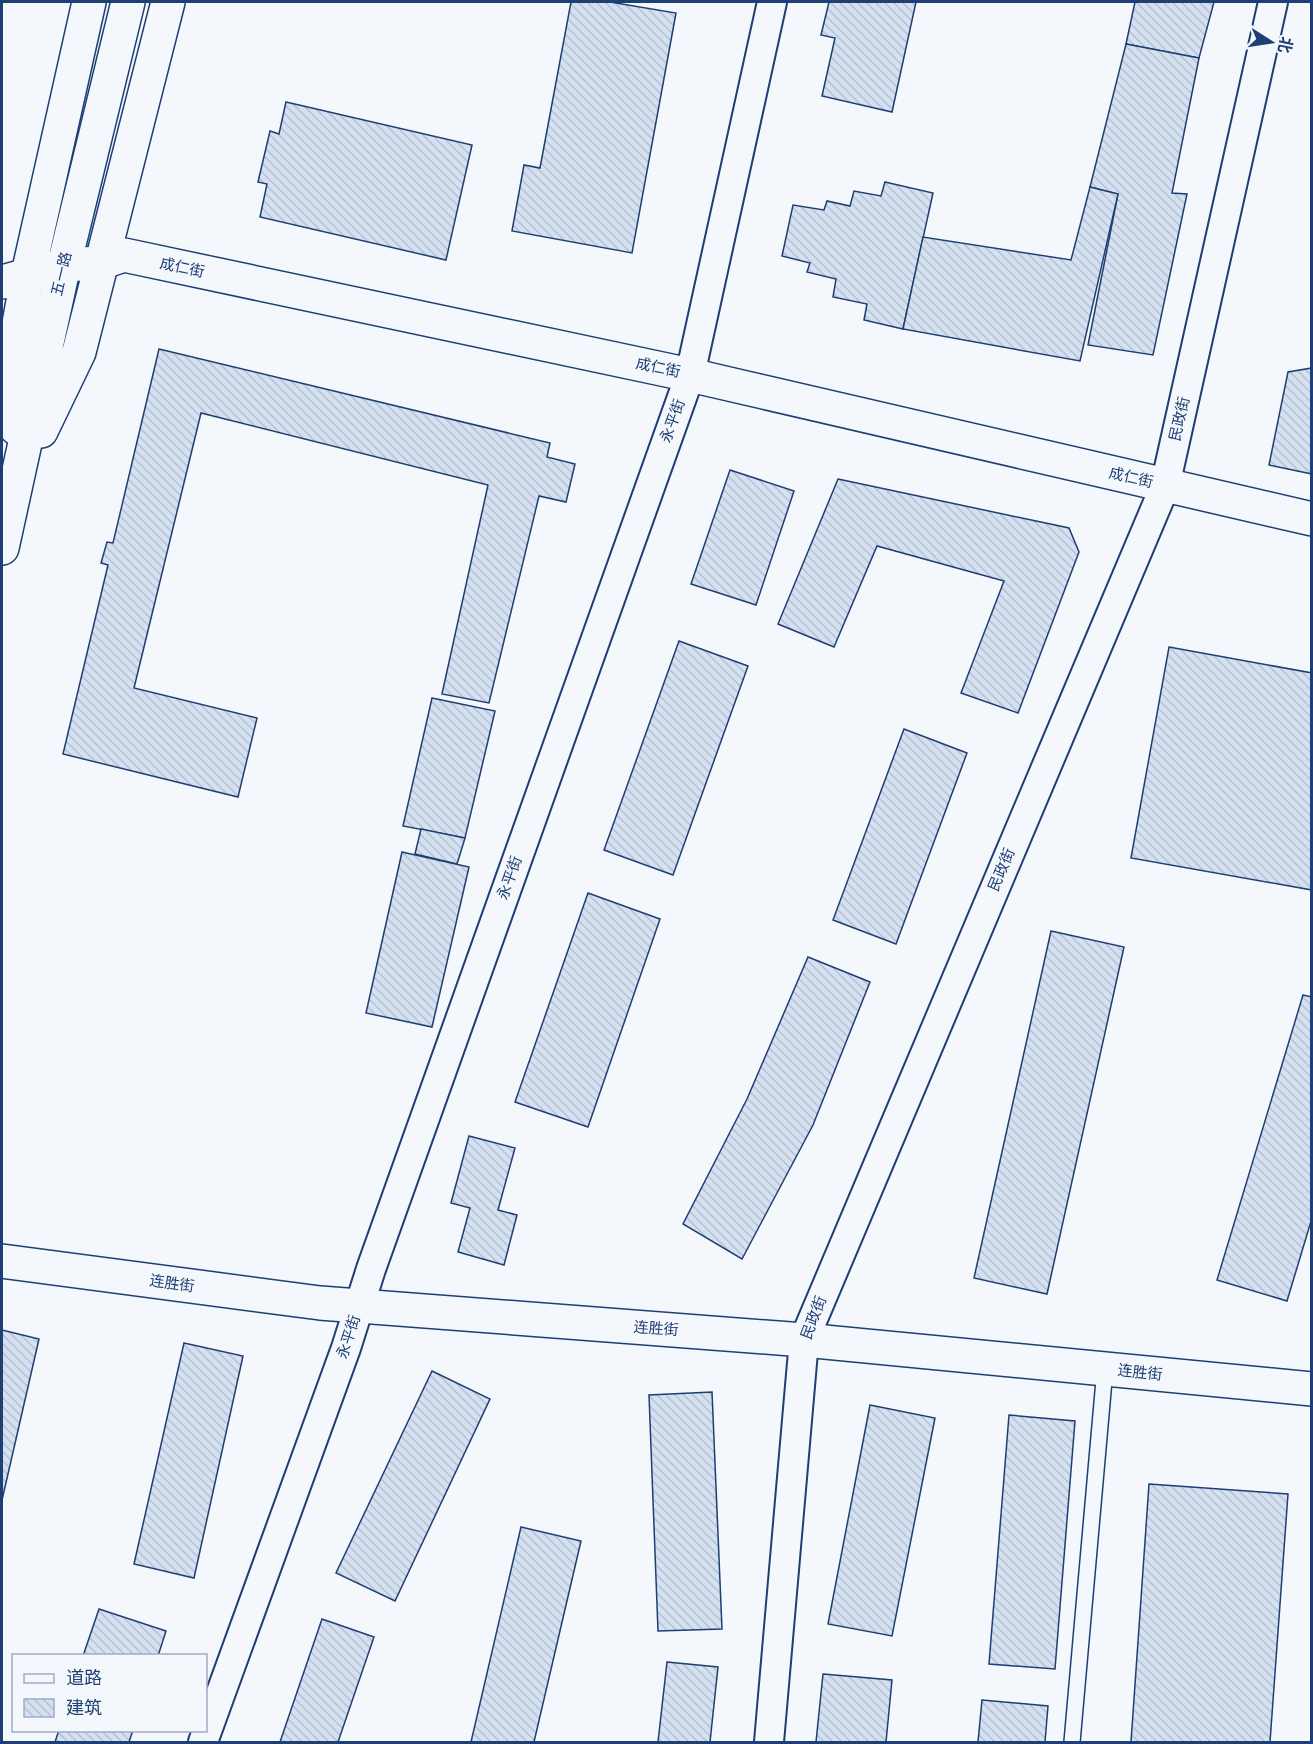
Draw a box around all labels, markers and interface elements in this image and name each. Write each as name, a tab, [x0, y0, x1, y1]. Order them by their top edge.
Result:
north arrow	[1241, 12, 1301, 72]
text: 北	[1272, 35, 1297, 55]
street label: 五一路	[47, 250, 77, 298]
street label: 成仁街	[158, 253, 206, 283]
street label: 成仁街	[634, 353, 682, 383]
street label: 民政街	[1165, 395, 1195, 443]
street label: 永平街	[655, 396, 691, 446]
street label: 成仁街	[1107, 463, 1155, 493]
street label: 民政街	[984, 845, 1020, 895]
street label: 永平街	[492, 853, 528, 903]
street label: 连胜街	[148, 1270, 196, 1298]
street label: 民政街	[796, 1293, 832, 1343]
street label: 永平街	[332, 1312, 366, 1362]
street label: 连胜街	[633, 1317, 679, 1341]
street label: 连胜街	[1117, 1360, 1163, 1386]
legend	[12, 1654, 207, 1732]
text: 道路	[66, 1666, 102, 1691]
text: 建筑	[66, 1696, 102, 1721]

